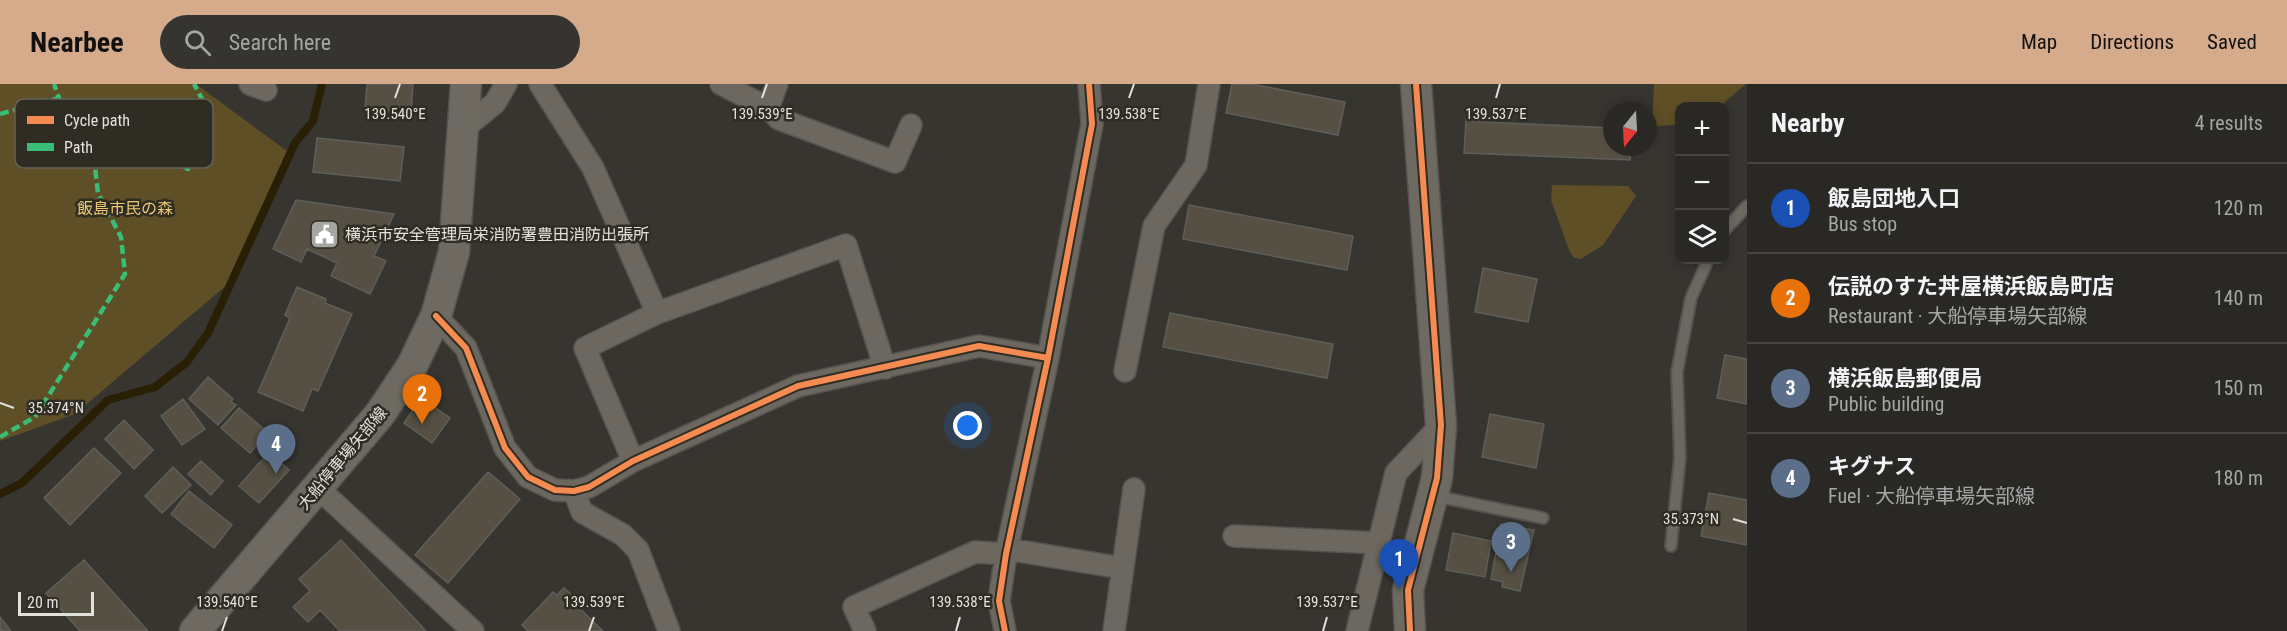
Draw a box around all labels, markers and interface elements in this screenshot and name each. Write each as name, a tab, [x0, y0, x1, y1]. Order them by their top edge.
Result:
search box	[160, 15, 580, 69]
text: Nearbee	[30, 26, 124, 59]
icon: search	[181, 26, 214, 59]
text: Search here	[229, 30, 331, 55]
text: Map	[2021, 30, 2057, 54]
text: Directions	[2090, 30, 2174, 54]
text: Saved	[2207, 30, 2257, 54]
legend	[15, 99, 213, 168]
north arrow	[1603, 102, 1657, 156]
map controls	[1675, 102, 1729, 264]
button: +	[1675, 102, 1729, 156]
text: 139.540°E	[364, 105, 426, 123]
text: 139.539°E	[731, 105, 793, 123]
text: 139.538°E	[1098, 105, 1160, 123]
text: 139.537°E	[1465, 105, 1527, 123]
text: Nearby	[1771, 108, 1845, 138]
text: Cycle path	[64, 111, 130, 130]
text: 4 results	[2195, 111, 2263, 135]
text: Path	[64, 138, 93, 157]
button: −	[1675, 156, 1729, 210]
text: 飯島団地入口	[1828, 186, 1960, 211]
text: 1	[1785, 196, 1796, 220]
text: 120 m	[2214, 196, 2263, 220]
park label: 飯島市民の森	[77, 199, 173, 218]
button: layers	[1675, 210, 1729, 264]
text: Bus stop	[1828, 212, 1897, 236]
public building icon: 横浜市安全管理局栄消防署豊田消防出張所	[308, 218, 340, 250]
place label: 横浜市安全管理局栄消防署豊田消防出張所	[345, 225, 649, 244]
text: 伝説のすた丼屋横浜飯島町店	[1828, 274, 2114, 299]
text: 2	[1785, 286, 1796, 310]
text: 140 m	[2214, 286, 2263, 310]
text: Restaurant · 大船停車場矢部線	[1828, 304, 2087, 328]
text: 横浜飯島郵便局	[1828, 366, 1982, 391]
pin: 2	[402, 374, 442, 424]
text: 3	[1785, 376, 1796, 400]
text: 150 m	[2214, 376, 2263, 400]
text: Public building	[1828, 392, 1944, 416]
text: 35.374°N	[28, 399, 84, 417]
street label: 大船停車場矢部線	[294, 403, 391, 513]
your location	[953, 411, 982, 440]
pin: 4	[256, 424, 296, 474]
text: キグナス	[1828, 454, 1916, 479]
text: 4	[1785, 466, 1796, 490]
text: 180 m	[2214, 466, 2263, 490]
text: Fuel · 大船停車場矢部線	[1828, 484, 2035, 508]
text: 35.373°N	[1663, 510, 1719, 528]
pin: 3	[1492, 522, 1530, 572]
pin: 1	[1380, 540, 1418, 589]
scale bar	[18, 589, 94, 616]
text: 20 m	[27, 593, 59, 612]
text: 139.540°E	[196, 593, 258, 611]
text: 139.539°E	[563, 593, 625, 611]
text: 139.538°E	[929, 593, 991, 611]
text: 139.537°E	[1296, 593, 1358, 611]

